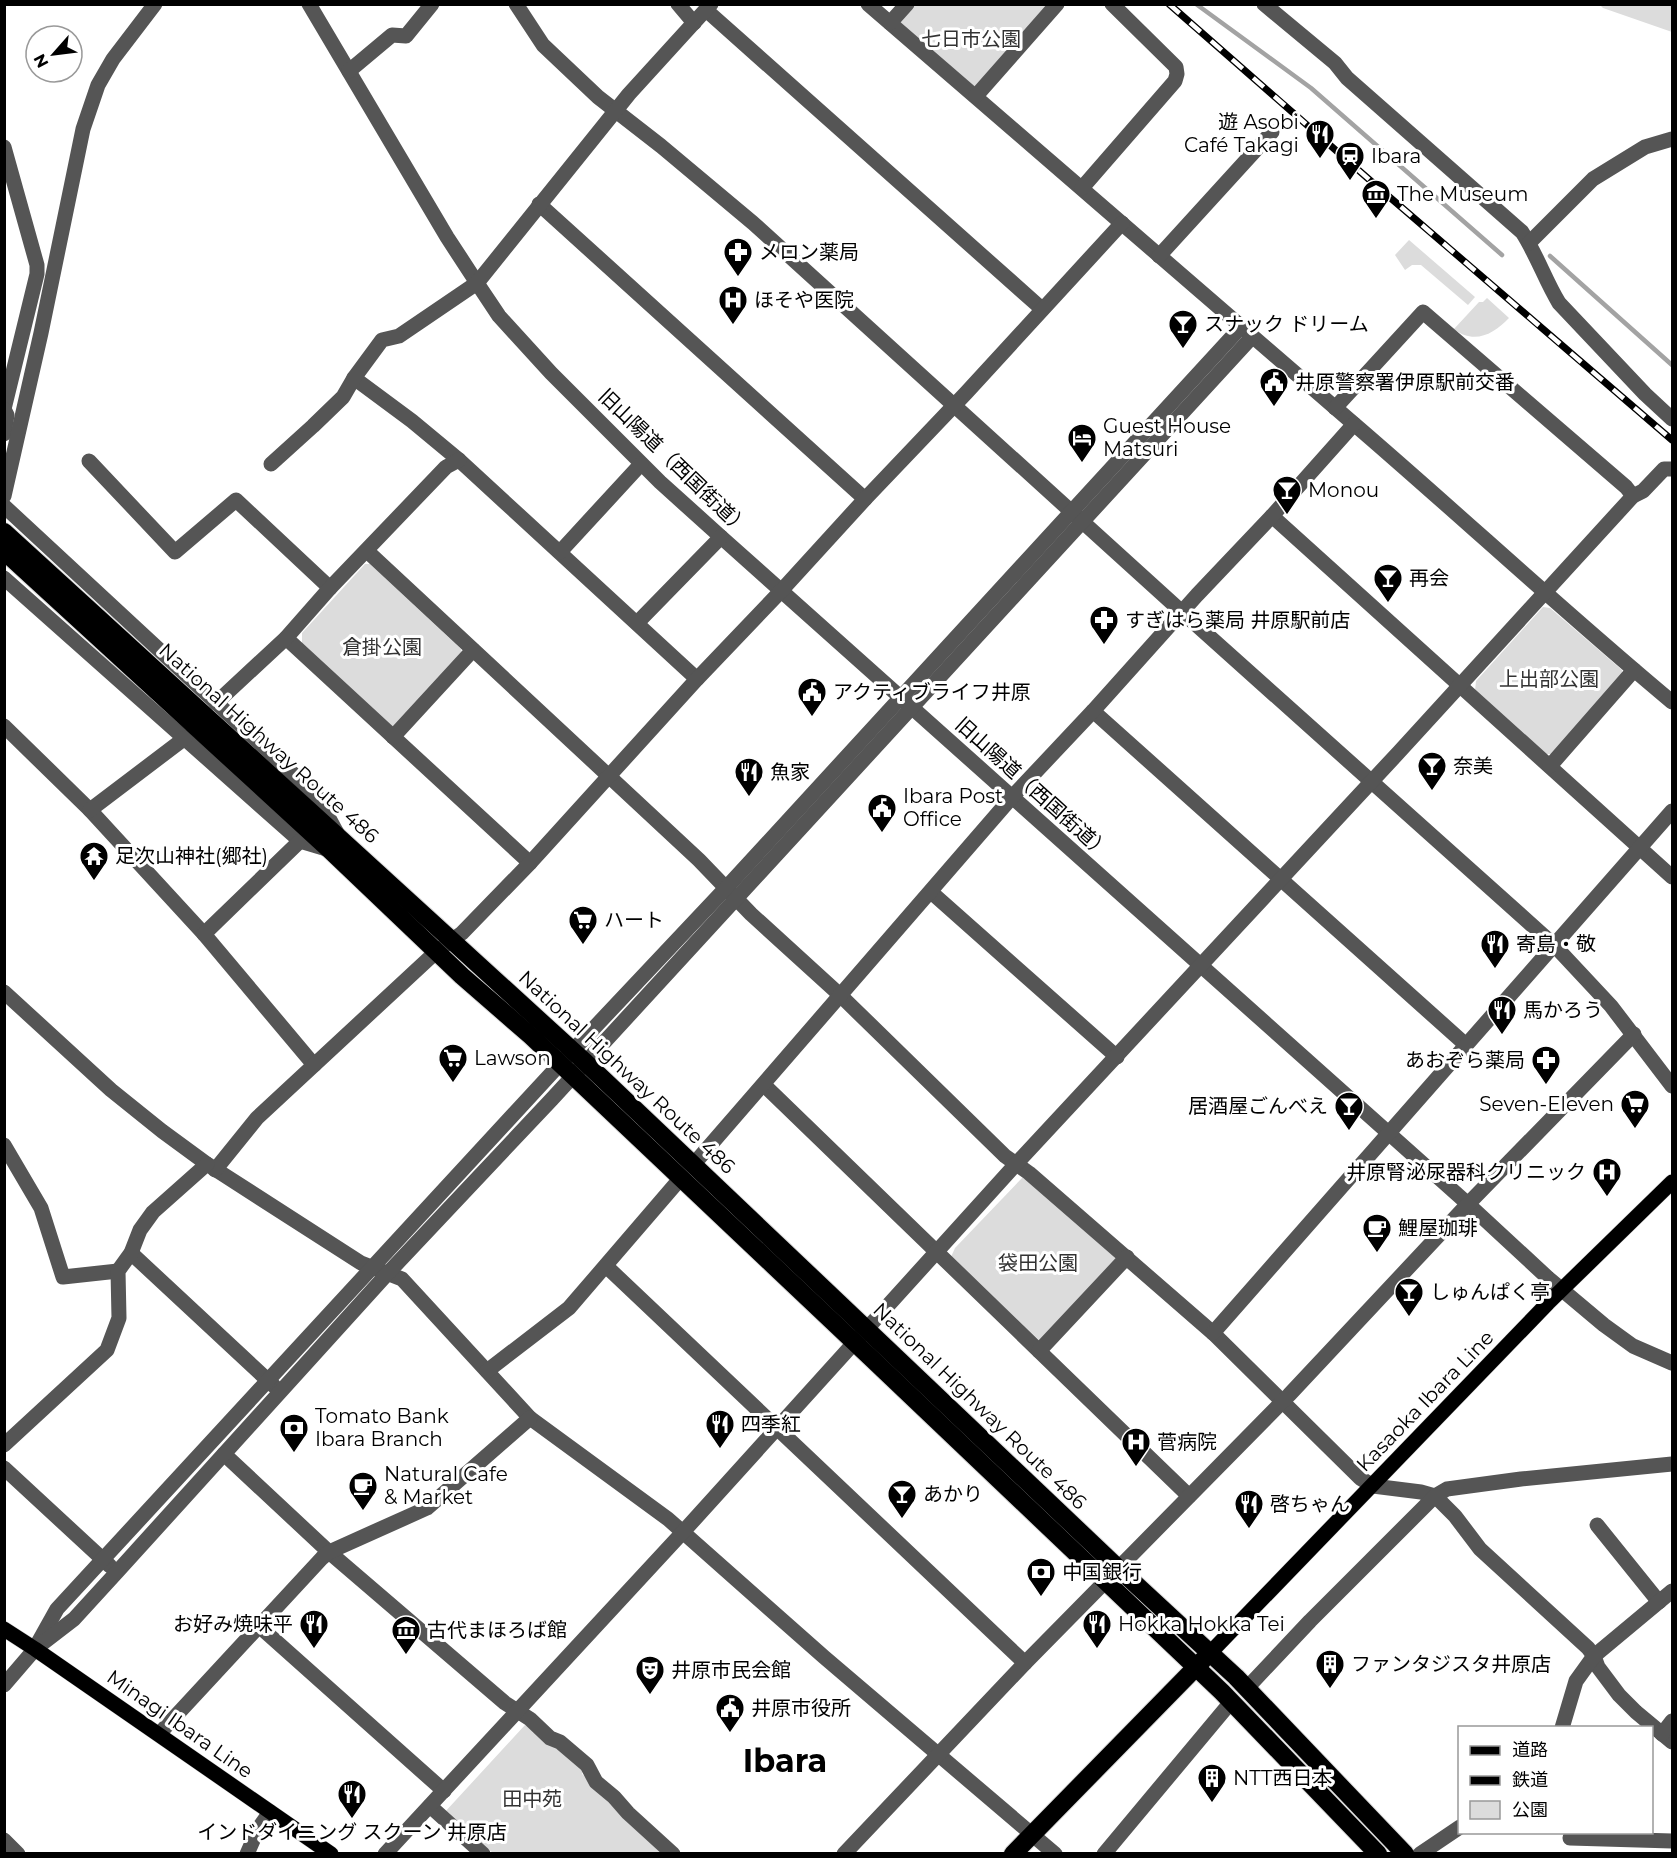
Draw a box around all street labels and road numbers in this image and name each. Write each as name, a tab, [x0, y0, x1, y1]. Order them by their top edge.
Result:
street label: 旧山陽道（西国街道）	[594, 384, 754, 540]
street label: National Highway Route 486	[154, 638, 384, 848]
street label: 旧山陽道（西国街道）	[951, 712, 1115, 864]
street label: National Highway Route 486	[514, 965, 740, 1179]
street label: National Highway Route 486	[868, 1298, 1092, 1514]
street label: Kasaoka Ibara Line	[1351, 1325, 1499, 1477]
street label: Minagi Ibara Line	[102, 1665, 258, 1783]

